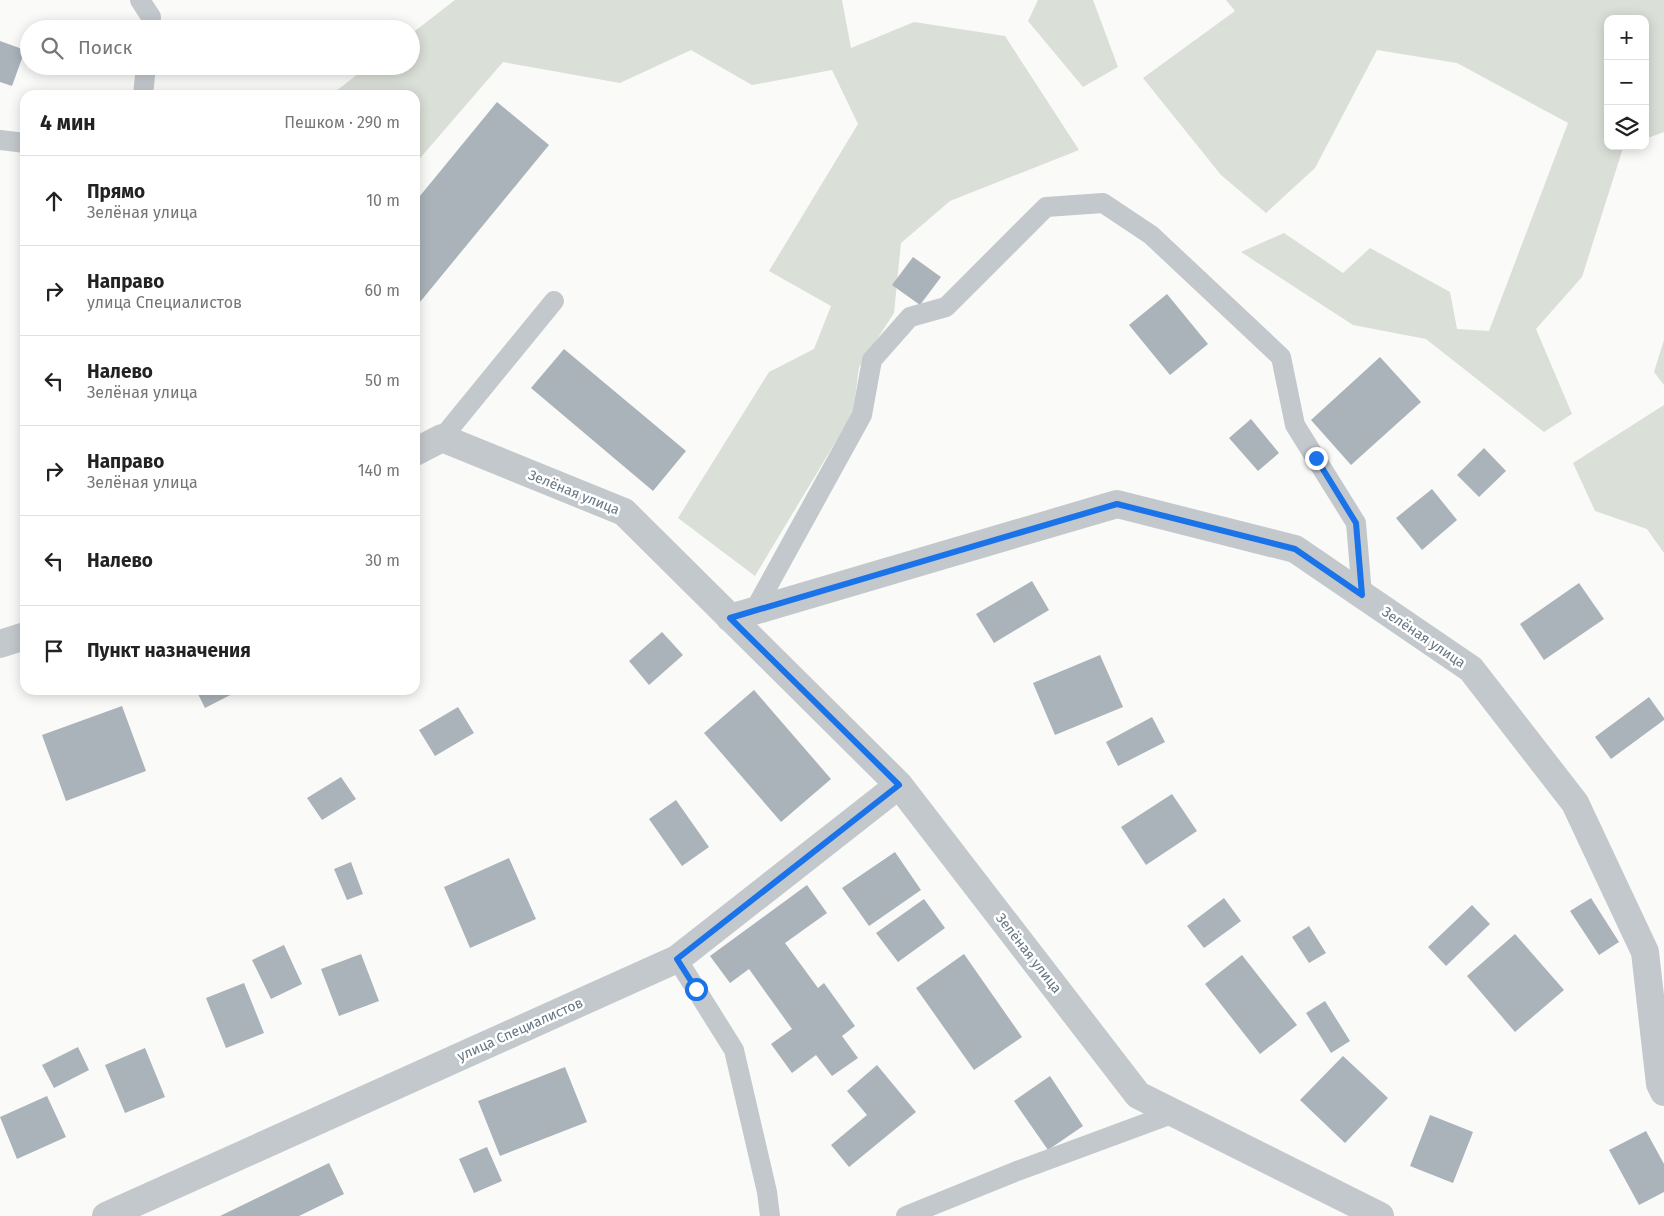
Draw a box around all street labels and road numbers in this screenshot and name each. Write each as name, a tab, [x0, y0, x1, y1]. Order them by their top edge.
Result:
street label: Зелёная улица	[526, 466, 622, 518]
street label: Зелёная улица	[1379, 603, 1469, 672]
street label: Зелёная улица	[992, 910, 1065, 997]
street label: улица Специалистов	[455, 994, 586, 1065]

